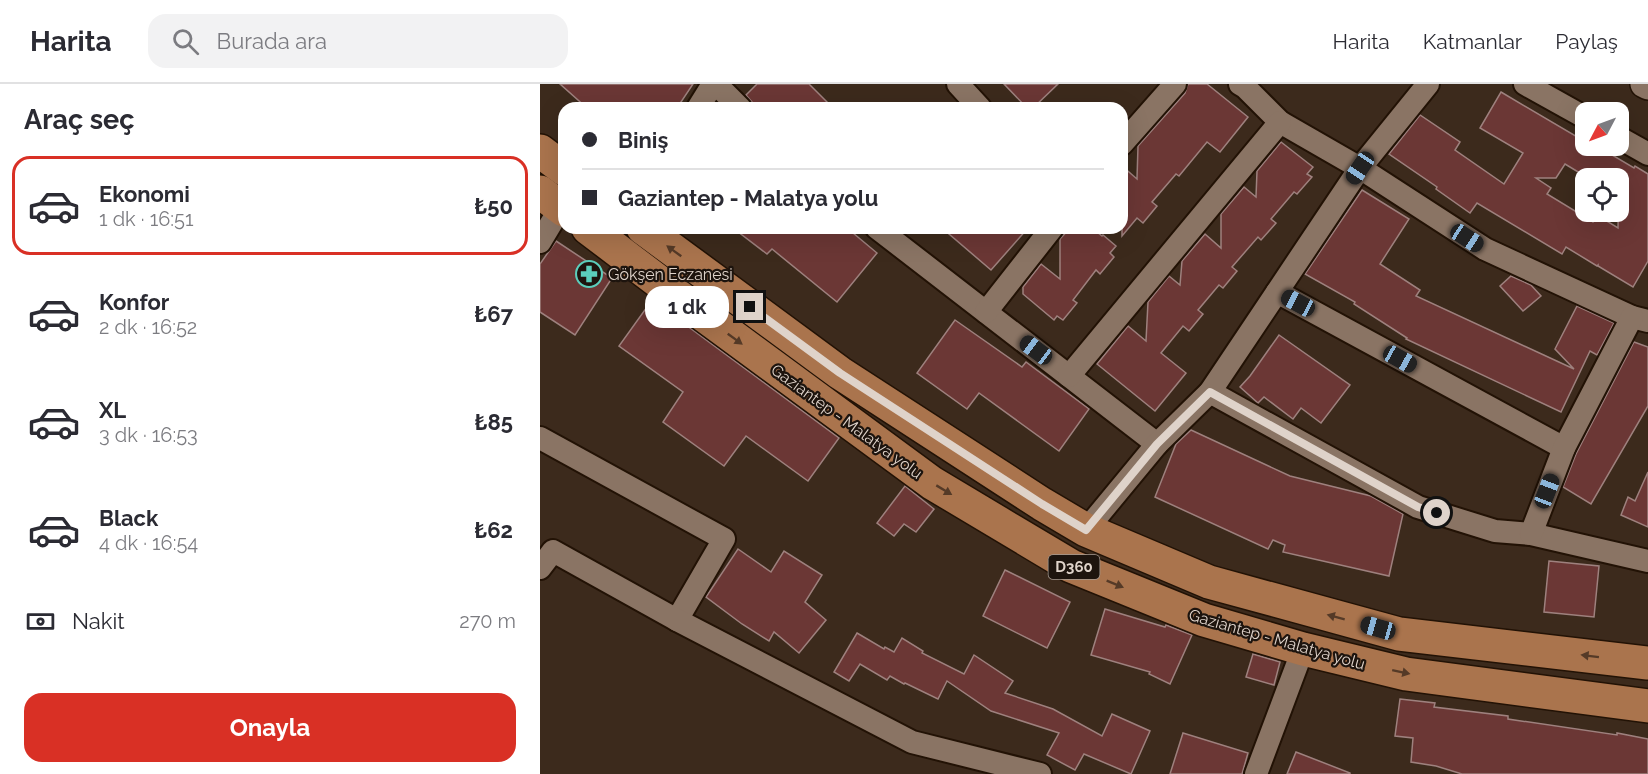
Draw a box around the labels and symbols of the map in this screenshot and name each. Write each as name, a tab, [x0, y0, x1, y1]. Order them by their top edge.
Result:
north arrow	[1575, 102, 1629, 156]
car	[1342, 148, 1378, 188]
car	[1447, 221, 1487, 255]
one-way arrow	[667, 246, 682, 258]
pharmacy icon: Gökşen Eczanesi	[574, 259, 604, 289]
place label: Gökşen Eczanesi	[608, 265, 733, 284]
callout: 1 dk	[645, 286, 729, 328]
car	[1278, 287, 1318, 319]
route end	[736, 293, 763, 320]
one-way arrow	[728, 332, 743, 344]
car	[1016, 332, 1056, 368]
car	[1380, 342, 1420, 376]
street label: Gaziantep - Malatya yolu	[767, 360, 926, 483]
car	[1532, 471, 1562, 511]
one-way arrow	[936, 485, 952, 496]
route start	[1423, 499, 1450, 526]
road number: D360	[1048, 555, 1100, 579]
one-way arrow	[1106, 579, 1124, 589]
street label: Gaziantep - Malatya yolu	[1187, 605, 1367, 674]
one-way arrow	[1326, 611, 1345, 621]
car	[1358, 614, 1398, 642]
one-way arrow	[1580, 652, 1599, 661]
one-way arrow	[1391, 668, 1410, 678]

